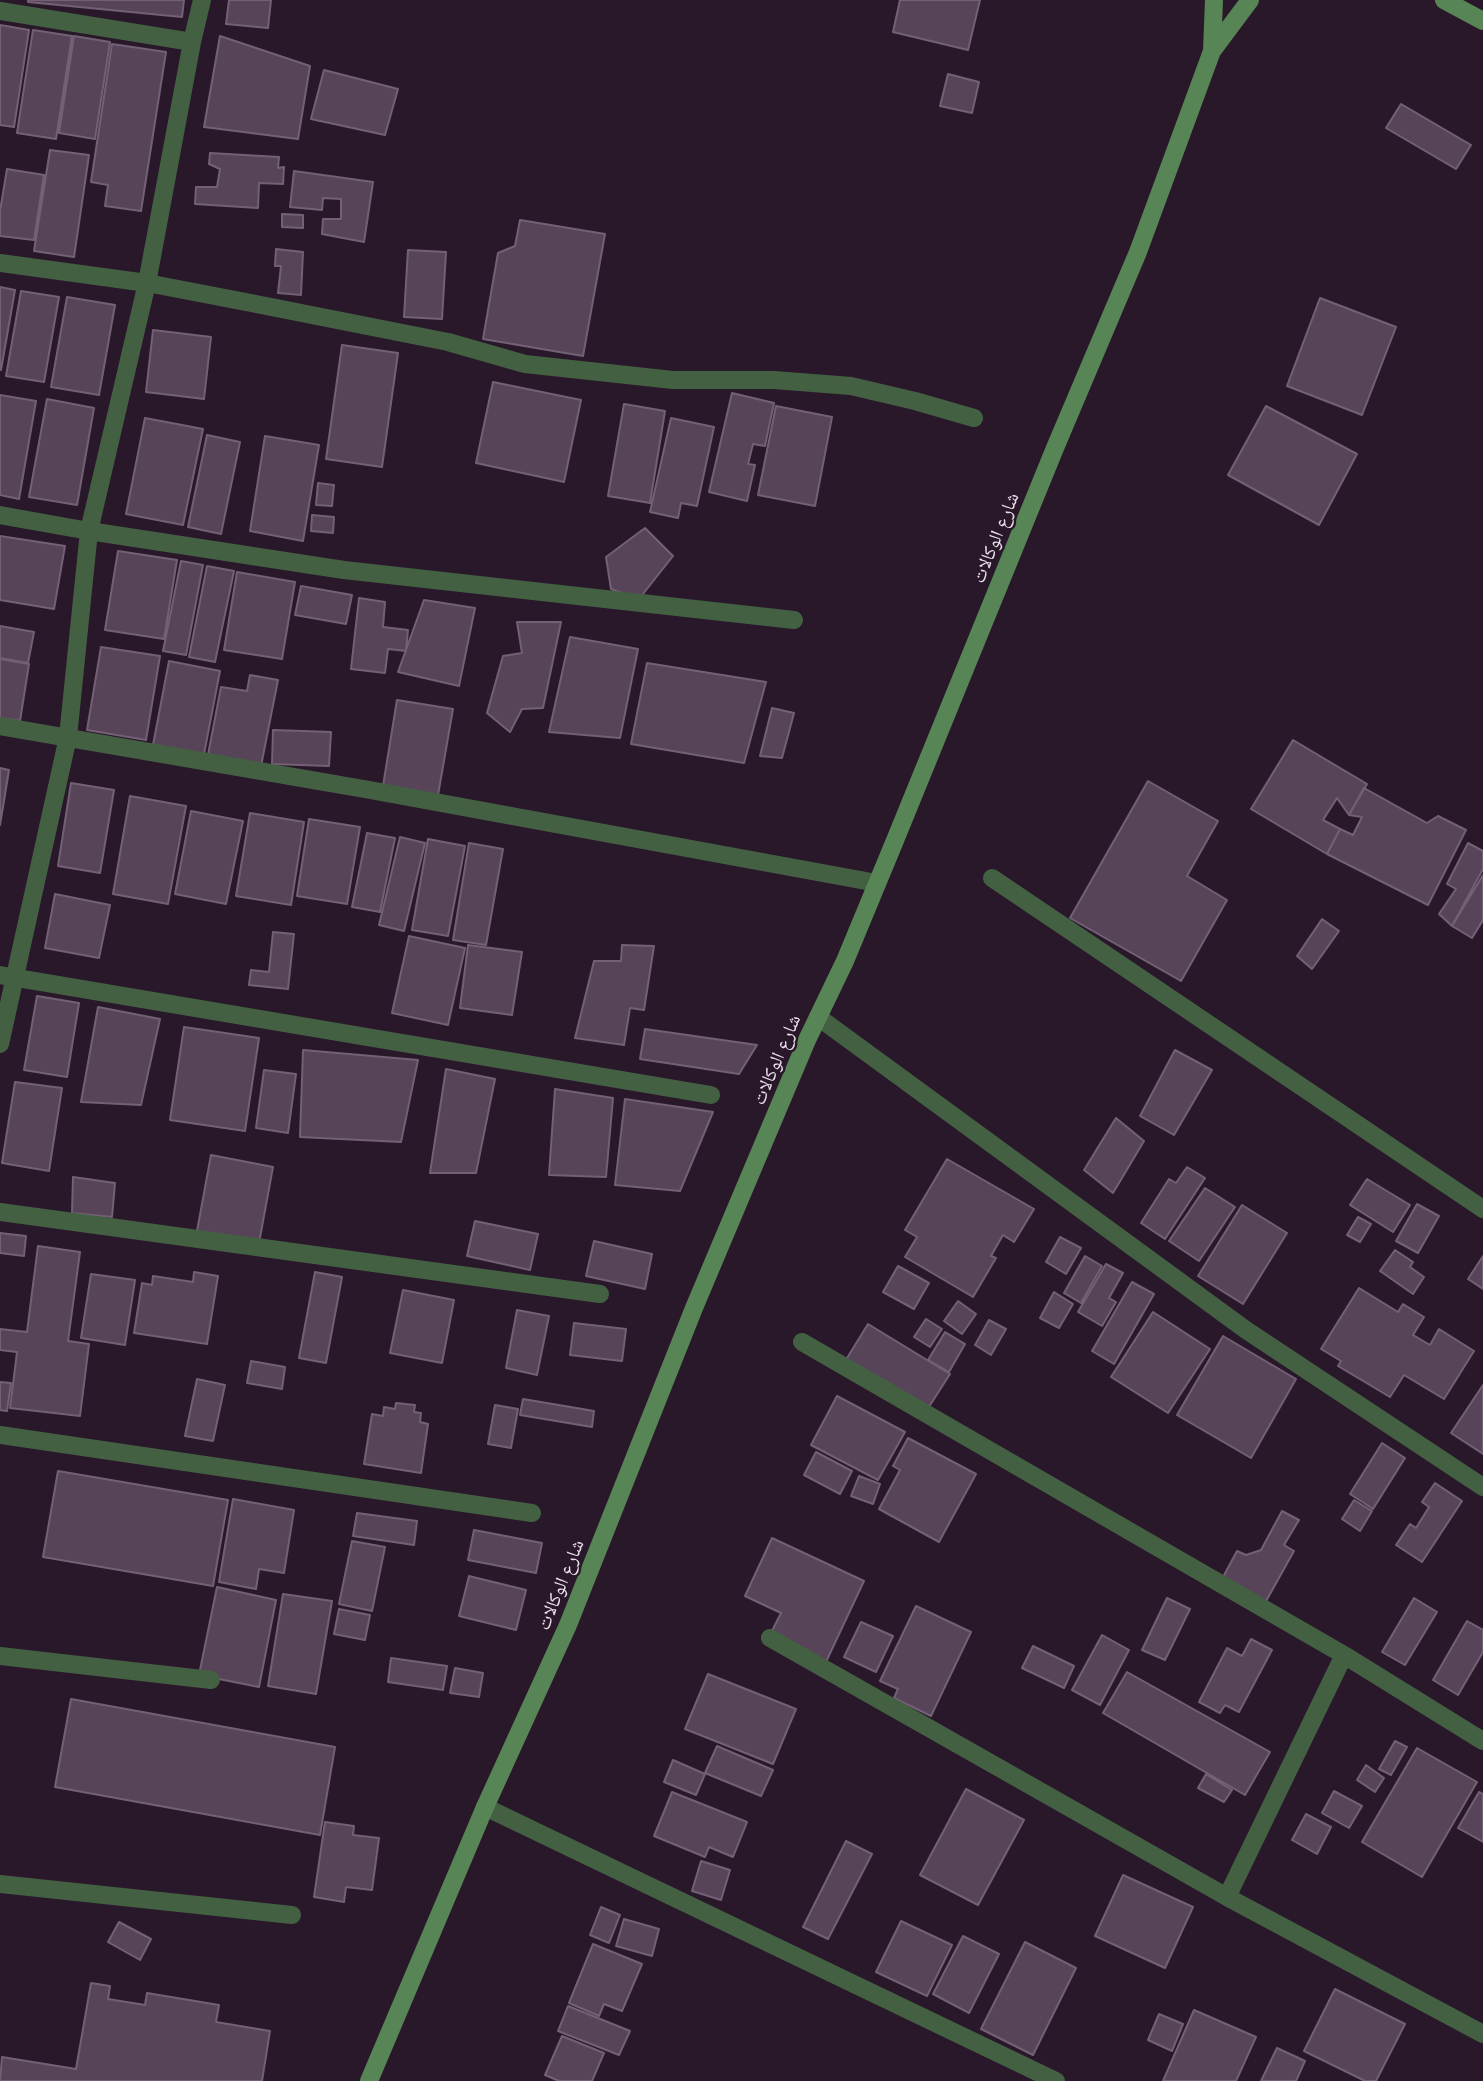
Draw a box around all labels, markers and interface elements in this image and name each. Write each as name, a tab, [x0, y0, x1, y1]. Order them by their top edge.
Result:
street label: شارع الوكالات	[968, 489, 1024, 587]
street label: شارع الوكالات	[748, 1011, 806, 1109]
street label: شارع الوكالات	[533, 1536, 589, 1634]

